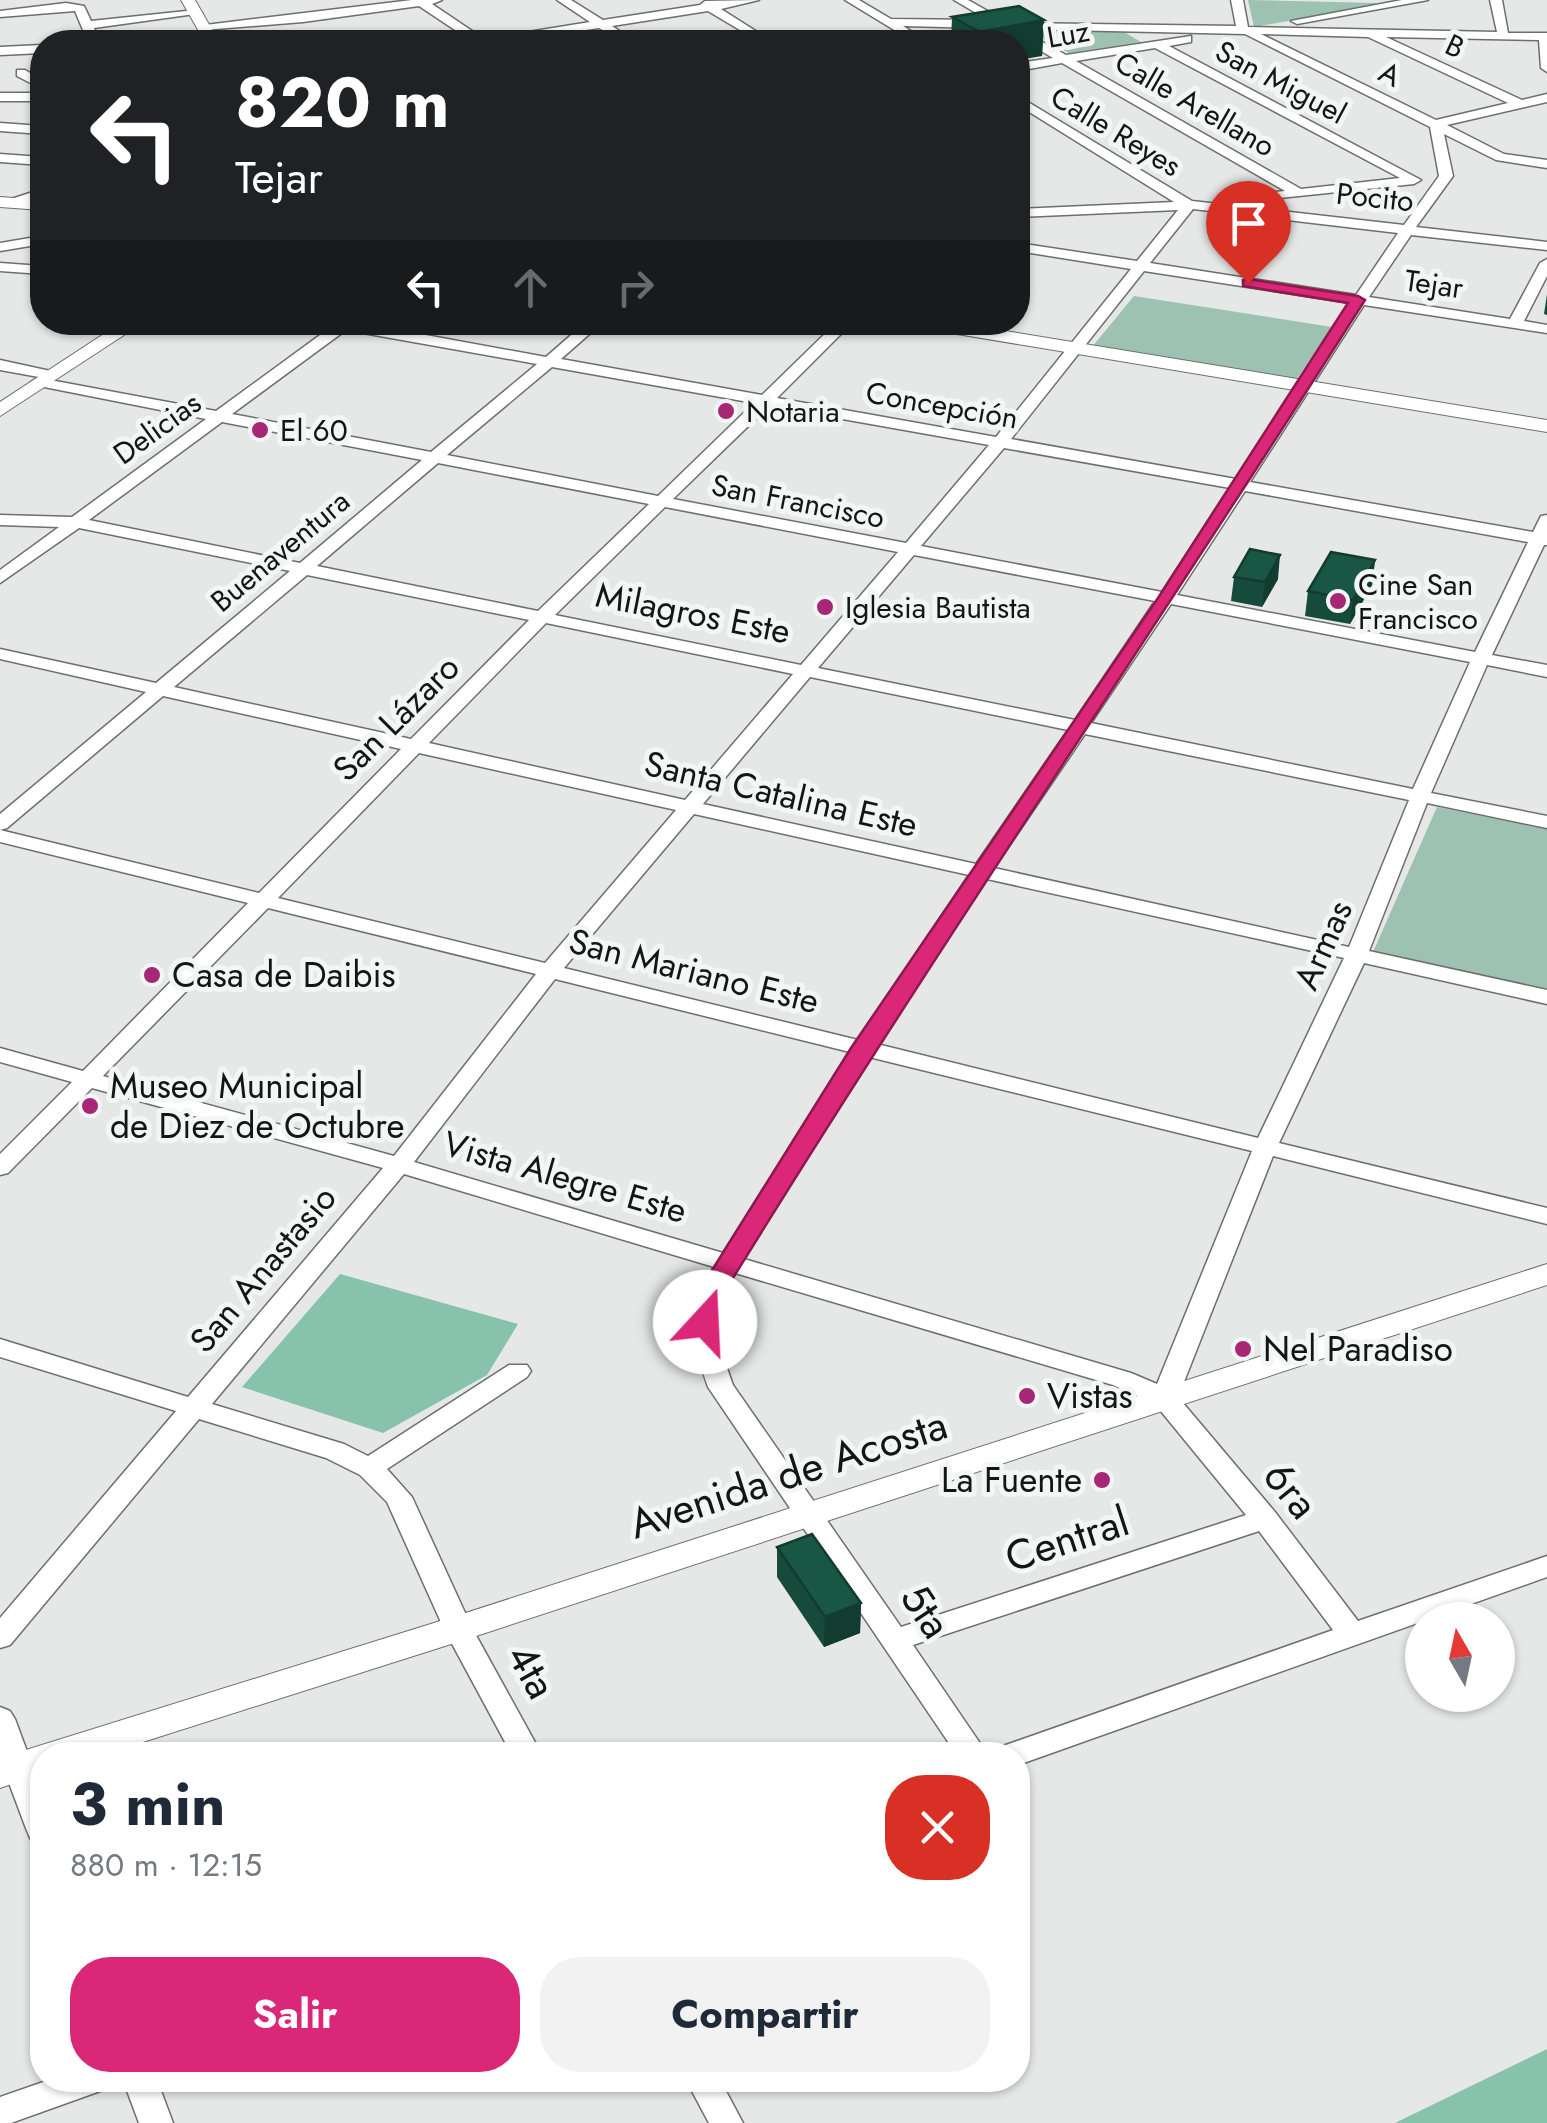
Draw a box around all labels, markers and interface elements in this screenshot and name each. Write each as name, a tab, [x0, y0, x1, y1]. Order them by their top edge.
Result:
street label: Luz	[1043, 9, 1093, 59]
street label: B	[1438, 23, 1472, 69]
street label: San Miguel	[1208, 29, 1354, 135]
street label: Calle Arellano	[1107, 41, 1283, 167]
street label: A	[1372, 50, 1408, 98]
text: 820 m	[235, 52, 450, 153]
icon: left	[70, 70, 200, 200]
street label: Calle Reyes	[1043, 75, 1189, 187]
text: Tejar	[235, 145, 323, 210]
street label: Pocito	[1334, 172, 1416, 222]
pin	[1206, 181, 1291, 284]
icon: arrive	[1221, 196, 1276, 251]
street label: Tejar	[1402, 259, 1467, 309]
icon: left	[398, 260, 453, 315]
icon: ahead	[503, 260, 558, 315]
icon: right	[608, 260, 663, 315]
street label: Concepción	[863, 370, 1021, 440]
street label: Delicias	[104, 381, 210, 475]
place label: Notaria	[746, 390, 840, 433]
marker: Notaria	[715, 400, 737, 422]
place label: El 60	[280, 409, 348, 452]
marker: El 60	[249, 419, 271, 441]
street label: San Francisco	[708, 463, 888, 539]
street label: Buenaventura	[201, 480, 359, 622]
place label: Cine San Francisco	[1358, 563, 1478, 640]
street label: Milagros Este	[591, 570, 795, 656]
place label: Iglesia Bautista	[845, 586, 1031, 629]
marker: Cine San Francisco	[1327, 590, 1349, 612]
marker: Iglesia Bautista	[814, 596, 836, 618]
street label: San Lázaro	[321, 643, 471, 793]
street label: Santa Catalina Este	[640, 738, 922, 850]
street label: Armas	[1281, 892, 1365, 998]
street label: San Mariano Este	[564, 916, 824, 1026]
place label: Casa de Daibis	[172, 950, 396, 1000]
marker: Casa de Daibis	[141, 964, 163, 986]
place label: Museo Municipal de Diez de Octubre	[110, 1061, 405, 1151]
marker: Museo Municipal de Diez de Octubre	[79, 1095, 101, 1117]
street label: Vista Alegre Este	[437, 1118, 693, 1236]
street label: San Anastasio	[178, 1174, 348, 1364]
position arrow	[653, 1270, 757, 1374]
place label: Nel Paradiso	[1263, 1324, 1453, 1374]
marker: Nel Paradiso	[1232, 1338, 1254, 1360]
place label: Vistas	[1047, 1371, 1133, 1421]
marker: Vistas	[1016, 1385, 1038, 1407]
street label: Avenida de Acosta	[621, 1394, 955, 1554]
street label: 6ra	[1249, 1448, 1333, 1532]
place label: La Fuente	[941, 1455, 1082, 1505]
marker: La Fuente	[1091, 1469, 1113, 1491]
street label: Central	[997, 1490, 1137, 1588]
street label: 5ta	[886, 1572, 966, 1650]
north arrow	[1405, 1602, 1515, 1712]
map controls	[1405, 1602, 1515, 1712]
street label: 4ta	[492, 1632, 572, 1710]
text: 3 min	[70, 1761, 226, 1848]
button: close	[885, 1775, 990, 1880]
text: 880 m · 12:15	[70, 1842, 262, 1888]
button: Salir	[70, 1957, 520, 2072]
button: Compartir	[540, 1957, 990, 2072]

